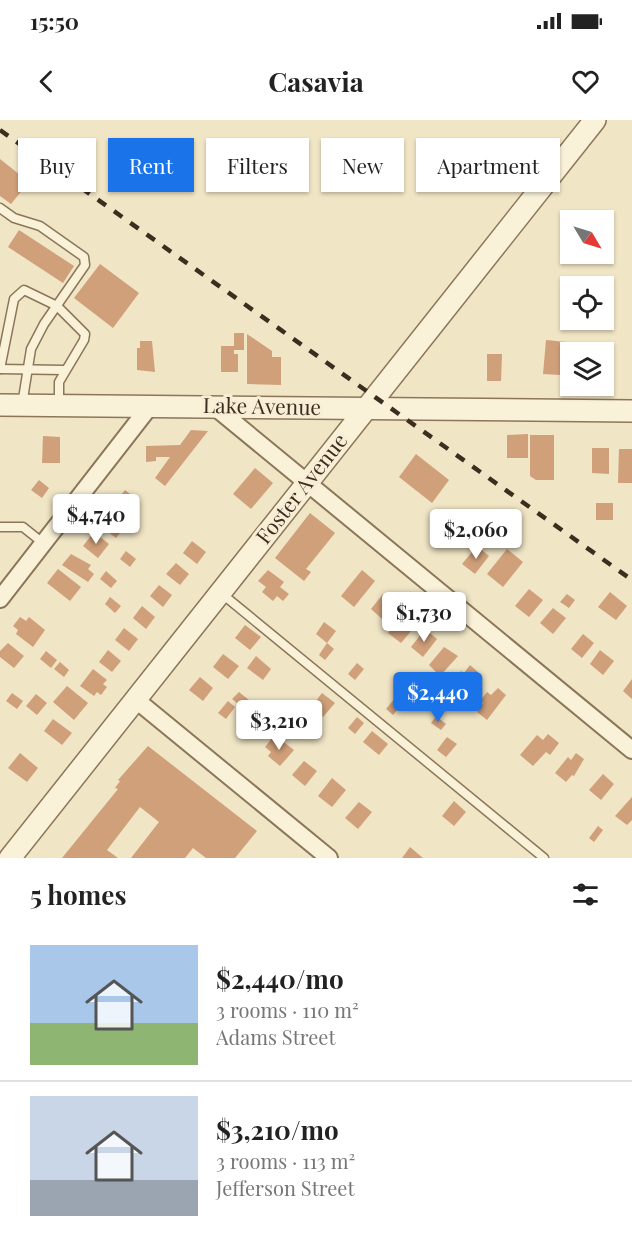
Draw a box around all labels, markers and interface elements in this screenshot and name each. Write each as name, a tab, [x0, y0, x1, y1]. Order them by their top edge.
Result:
text: 15:50	[30, 6, 79, 36]
text: Casavia	[268, 63, 364, 99]
icon: back	[30, 65, 63, 98]
icon: heart	[569, 65, 602, 98]
chip: Buy	[18, 138, 96, 192]
chip: Rent	[108, 138, 194, 192]
chip: Filters	[206, 138, 309, 192]
chip: New	[321, 138, 404, 192]
chip: Apartment	[416, 138, 560, 192]
north arrow	[560, 210, 614, 264]
map controls	[560, 210, 614, 396]
button: locate	[560, 276, 614, 330]
button: layers	[560, 342, 614, 396]
street label: Lake Avenue	[203, 390, 321, 420]
street label: Foster Avenue	[248, 427, 352, 549]
pin: $4,740	[47, 494, 145, 545]
text: $4,740	[67, 500, 125, 527]
pin: $2,060	[427, 509, 525, 560]
text: $2,060	[444, 515, 508, 542]
pin: $1,730	[375, 592, 473, 643]
text: $1,730	[396, 598, 452, 625]
pin: $2,440	[389, 672, 487, 723]
text: $2,440	[407, 678, 469, 705]
pin: $3,210	[230, 700, 328, 751]
text: $3,210	[250, 706, 308, 733]
text: 5 homes	[30, 877, 126, 912]
icon: filters	[569, 878, 602, 911]
text: $2,440/mo	[216, 961, 344, 996]
icon: home	[78, 969, 150, 1041]
text: 3 rooms · 110 m²	[216, 996, 359, 1023]
text: Adams Street	[216, 1023, 336, 1050]
text: $3,210/mo	[216, 1112, 339, 1147]
icon: home	[78, 1120, 150, 1192]
text: 3 rooms · 113 m²	[216, 1147, 355, 1174]
text: Jefferson Street	[216, 1174, 355, 1201]

